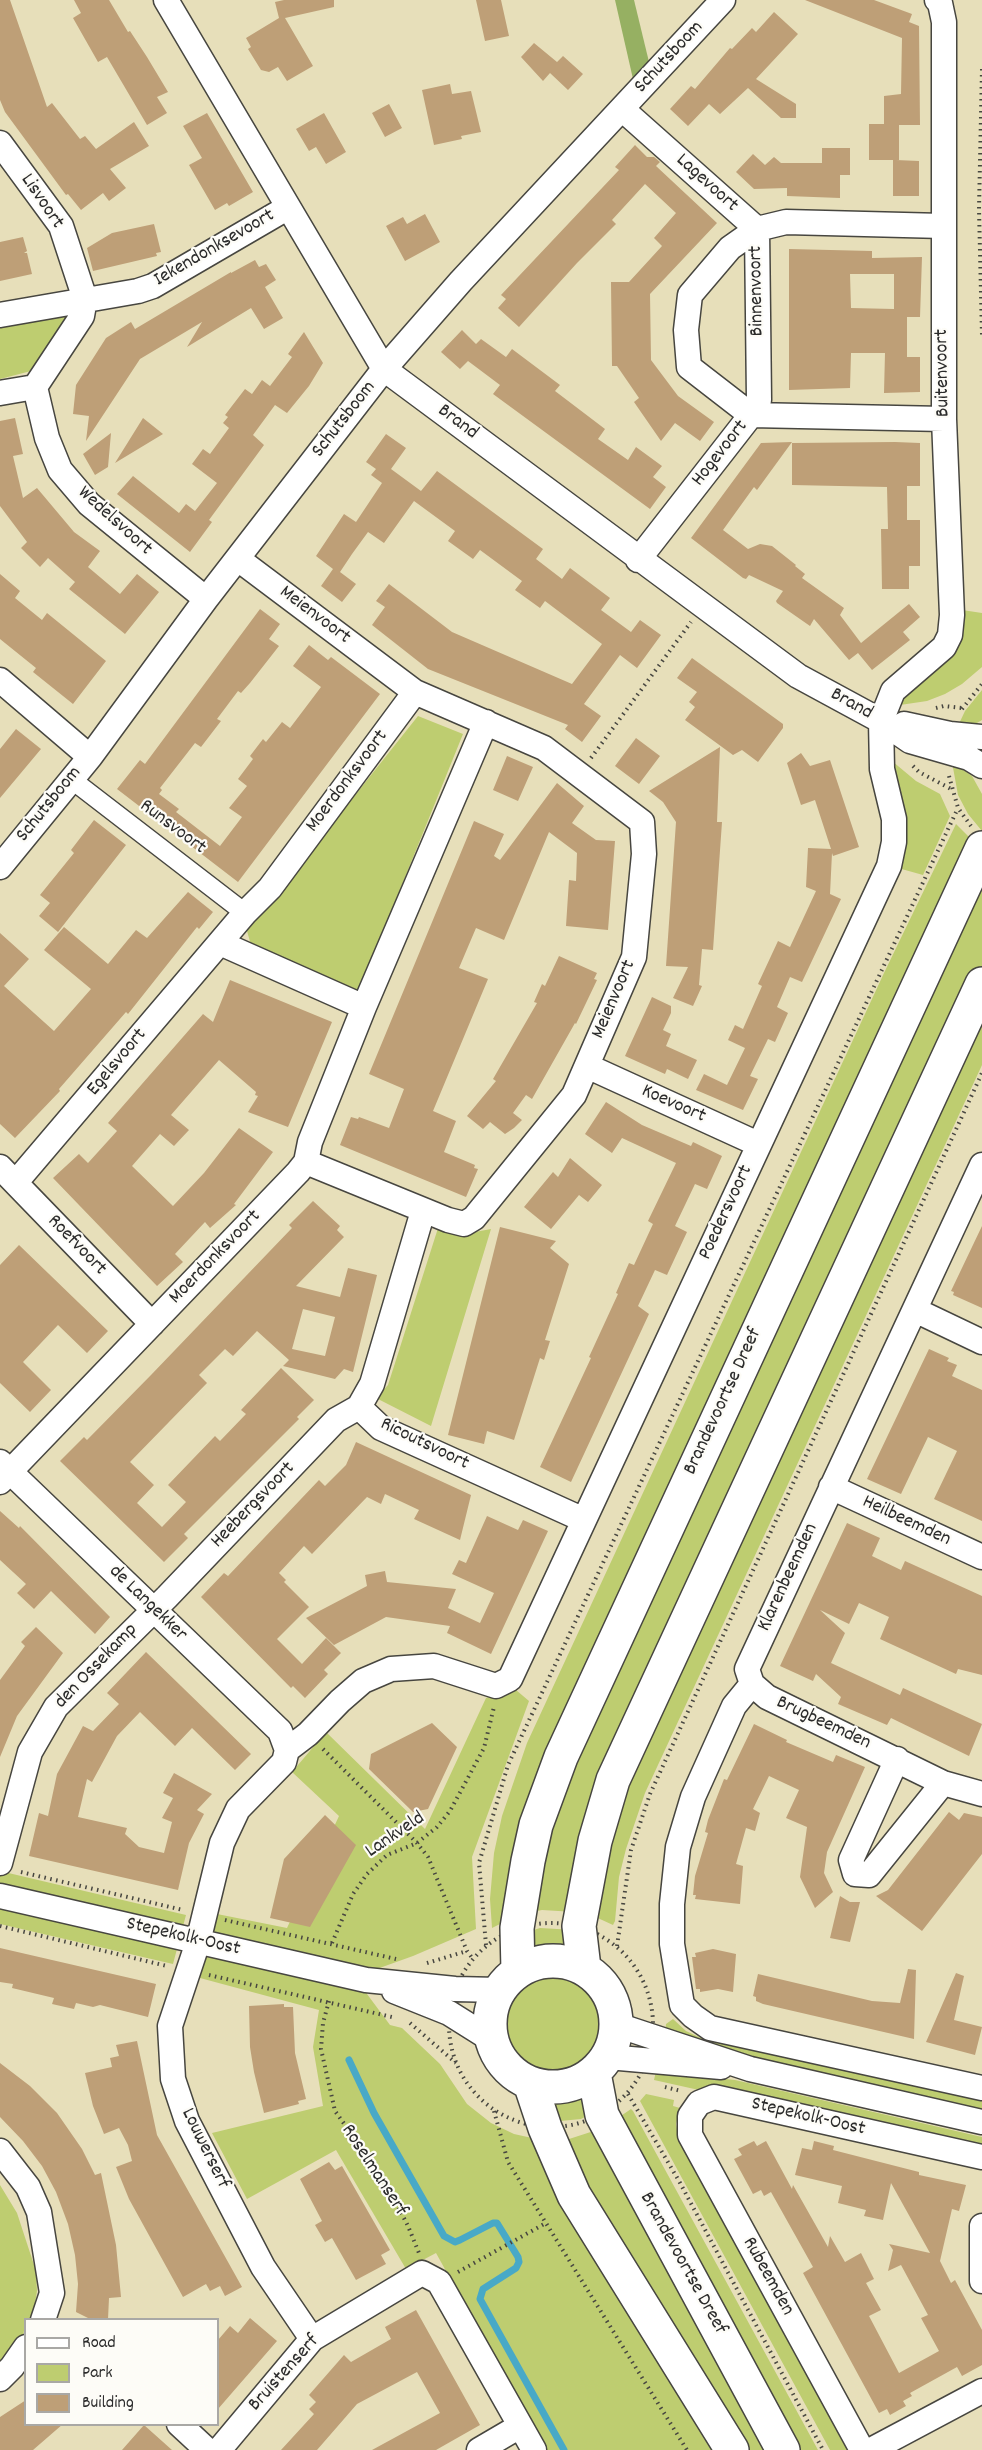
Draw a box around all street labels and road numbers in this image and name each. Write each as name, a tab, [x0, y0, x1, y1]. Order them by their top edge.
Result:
street label: Schutsboom	[630, 17, 710, 99]
street label: Lagevoort	[670, 150, 742, 218]
street label: Lisvoort	[14, 170, 68, 234]
street label: Iekendonksevoort	[150, 205, 280, 293]
street label: Binnenvoort	[745, 245, 771, 337]
street label: Buitenvoort	[931, 329, 957, 417]
street label: Schutsboom	[308, 377, 382, 463]
street label: Brand	[432, 400, 482, 446]
street label: Hogevoort	[688, 416, 754, 492]
street label: Wedelsvoort	[72, 482, 156, 562]
street label: Meienvoort	[274, 581, 354, 651]
street label: Brand	[826, 684, 876, 726]
street label: Moerdonksvoort	[302, 726, 394, 838]
street label: Schutsboom	[12, 762, 88, 848]
street label: Runsvoort	[134, 795, 210, 861]
street label: Meienvoort	[588, 957, 642, 1043]
street label: Egelsvoort	[83, 1024, 153, 1102]
street label: Koevoort	[637, 1080, 709, 1130]
street label: Poedersvoort	[695, 1162, 759, 1264]
street label: Moerdonksvoort	[165, 1206, 267, 1310]
street label: Roefvoort	[41, 1211, 111, 1281]
street label: Brandevoortse Dreef	[680, 1325, 768, 1479]
street label: Ricoutsvoort	[376, 1413, 472, 1477]
street label: Heebergsvoort	[207, 1458, 301, 1554]
street label: Heilbeemden	[858, 1491, 954, 1553]
street label: Klarenbeemden	[754, 1520, 824, 1636]
street label: de Langekker	[103, 1561, 191, 1647]
street label: den Ossekamp	[50, 1619, 144, 1715]
street label: Brugbeemden	[772, 1692, 874, 1756]
street label: Lankveld	[362, 1808, 430, 1864]
street label: Stepekolk-Oost	[124, 1913, 242, 1963]
street label: Stepekolk-Oost	[749, 2093, 867, 2143]
street label: Louwerserf	[174, 2105, 234, 2193]
street label: Roselmanserf	[334, 2121, 412, 2221]
street label: Brandevoortse Dreef	[633, 2189, 731, 2339]
street label: Rubeemden	[736, 2234, 798, 2320]
street label: Bruistenserf	[244, 2331, 326, 2417]

